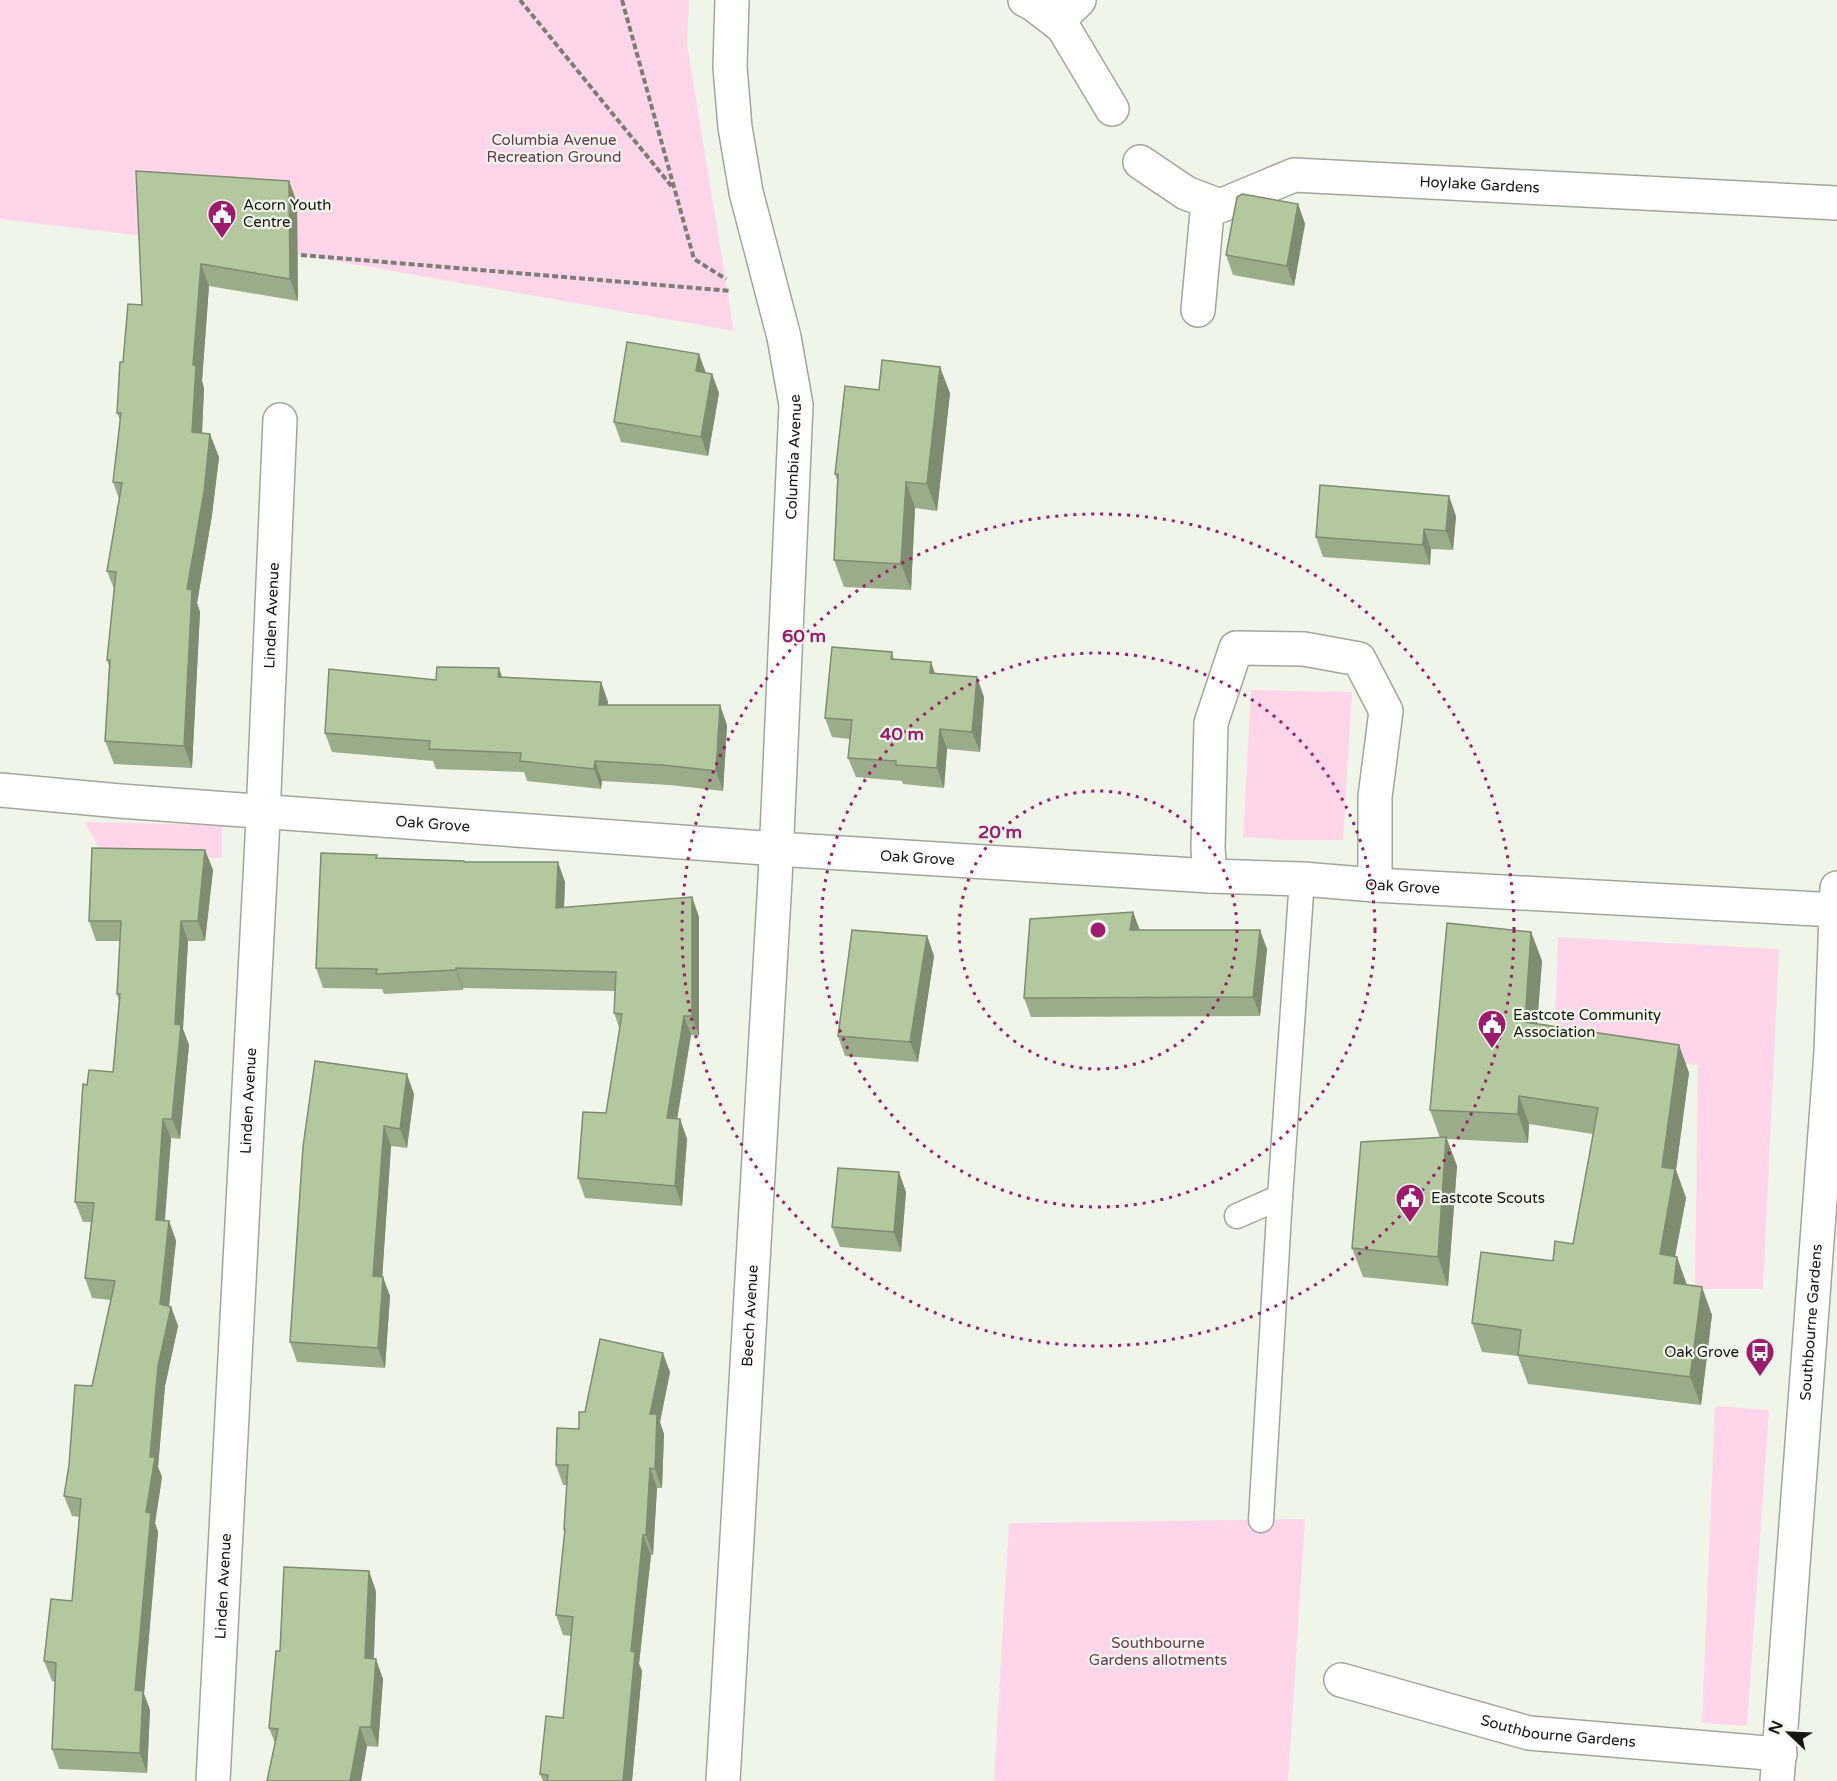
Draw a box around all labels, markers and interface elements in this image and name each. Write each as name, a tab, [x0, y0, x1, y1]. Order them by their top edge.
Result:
park label: Columbia Avenue Recreation Ground	[487, 131, 621, 166]
street label: Hoylake Gardens	[1419, 172, 1540, 197]
place label: Acorn Youth Centre	[243, 196, 331, 231]
public building icon: Acorn Youth Centre	[206, 198, 238, 240]
street label: Columbia Avenue	[782, 393, 805, 520]
street label: Linden Avenue	[260, 562, 283, 669]
text: 60 m	[782, 625, 826, 647]
text: 40 m	[880, 723, 924, 745]
street label: Oak Grove	[395, 812, 471, 836]
text: 20 m	[978, 821, 1022, 843]
street label: Oak Grove	[880, 846, 955, 869]
street label: Oak Grove	[1364, 875, 1440, 898]
centre of rings	[1088, 920, 1108, 940]
place label: Eastcote Community Association	[1513, 1006, 1661, 1041]
public building icon: Eastcote Community Association	[1476, 1008, 1508, 1050]
street label: Linden Avenue	[237, 1047, 260, 1154]
public building icon: Eastcote Scouts	[1394, 1182, 1426, 1224]
place label: Eastcote Scouts	[1431, 1189, 1545, 1207]
street label: Southbourne Gardens	[1796, 1243, 1826, 1401]
street label: Beech Avenue	[738, 1264, 762, 1367]
bus stop icon: Oak Grove	[1744, 1336, 1776, 1378]
place label: Oak Grove	[1664, 1343, 1739, 1361]
street label: Linden Avenue	[211, 1533, 235, 1640]
park label: Southbourne Gardens allotments	[1089, 1634, 1227, 1669]
north arrow	[1759, 1703, 1819, 1763]
street label: Southbourne Gardens	[1479, 1711, 1637, 1751]
text: N	[1764, 1718, 1788, 1737]

